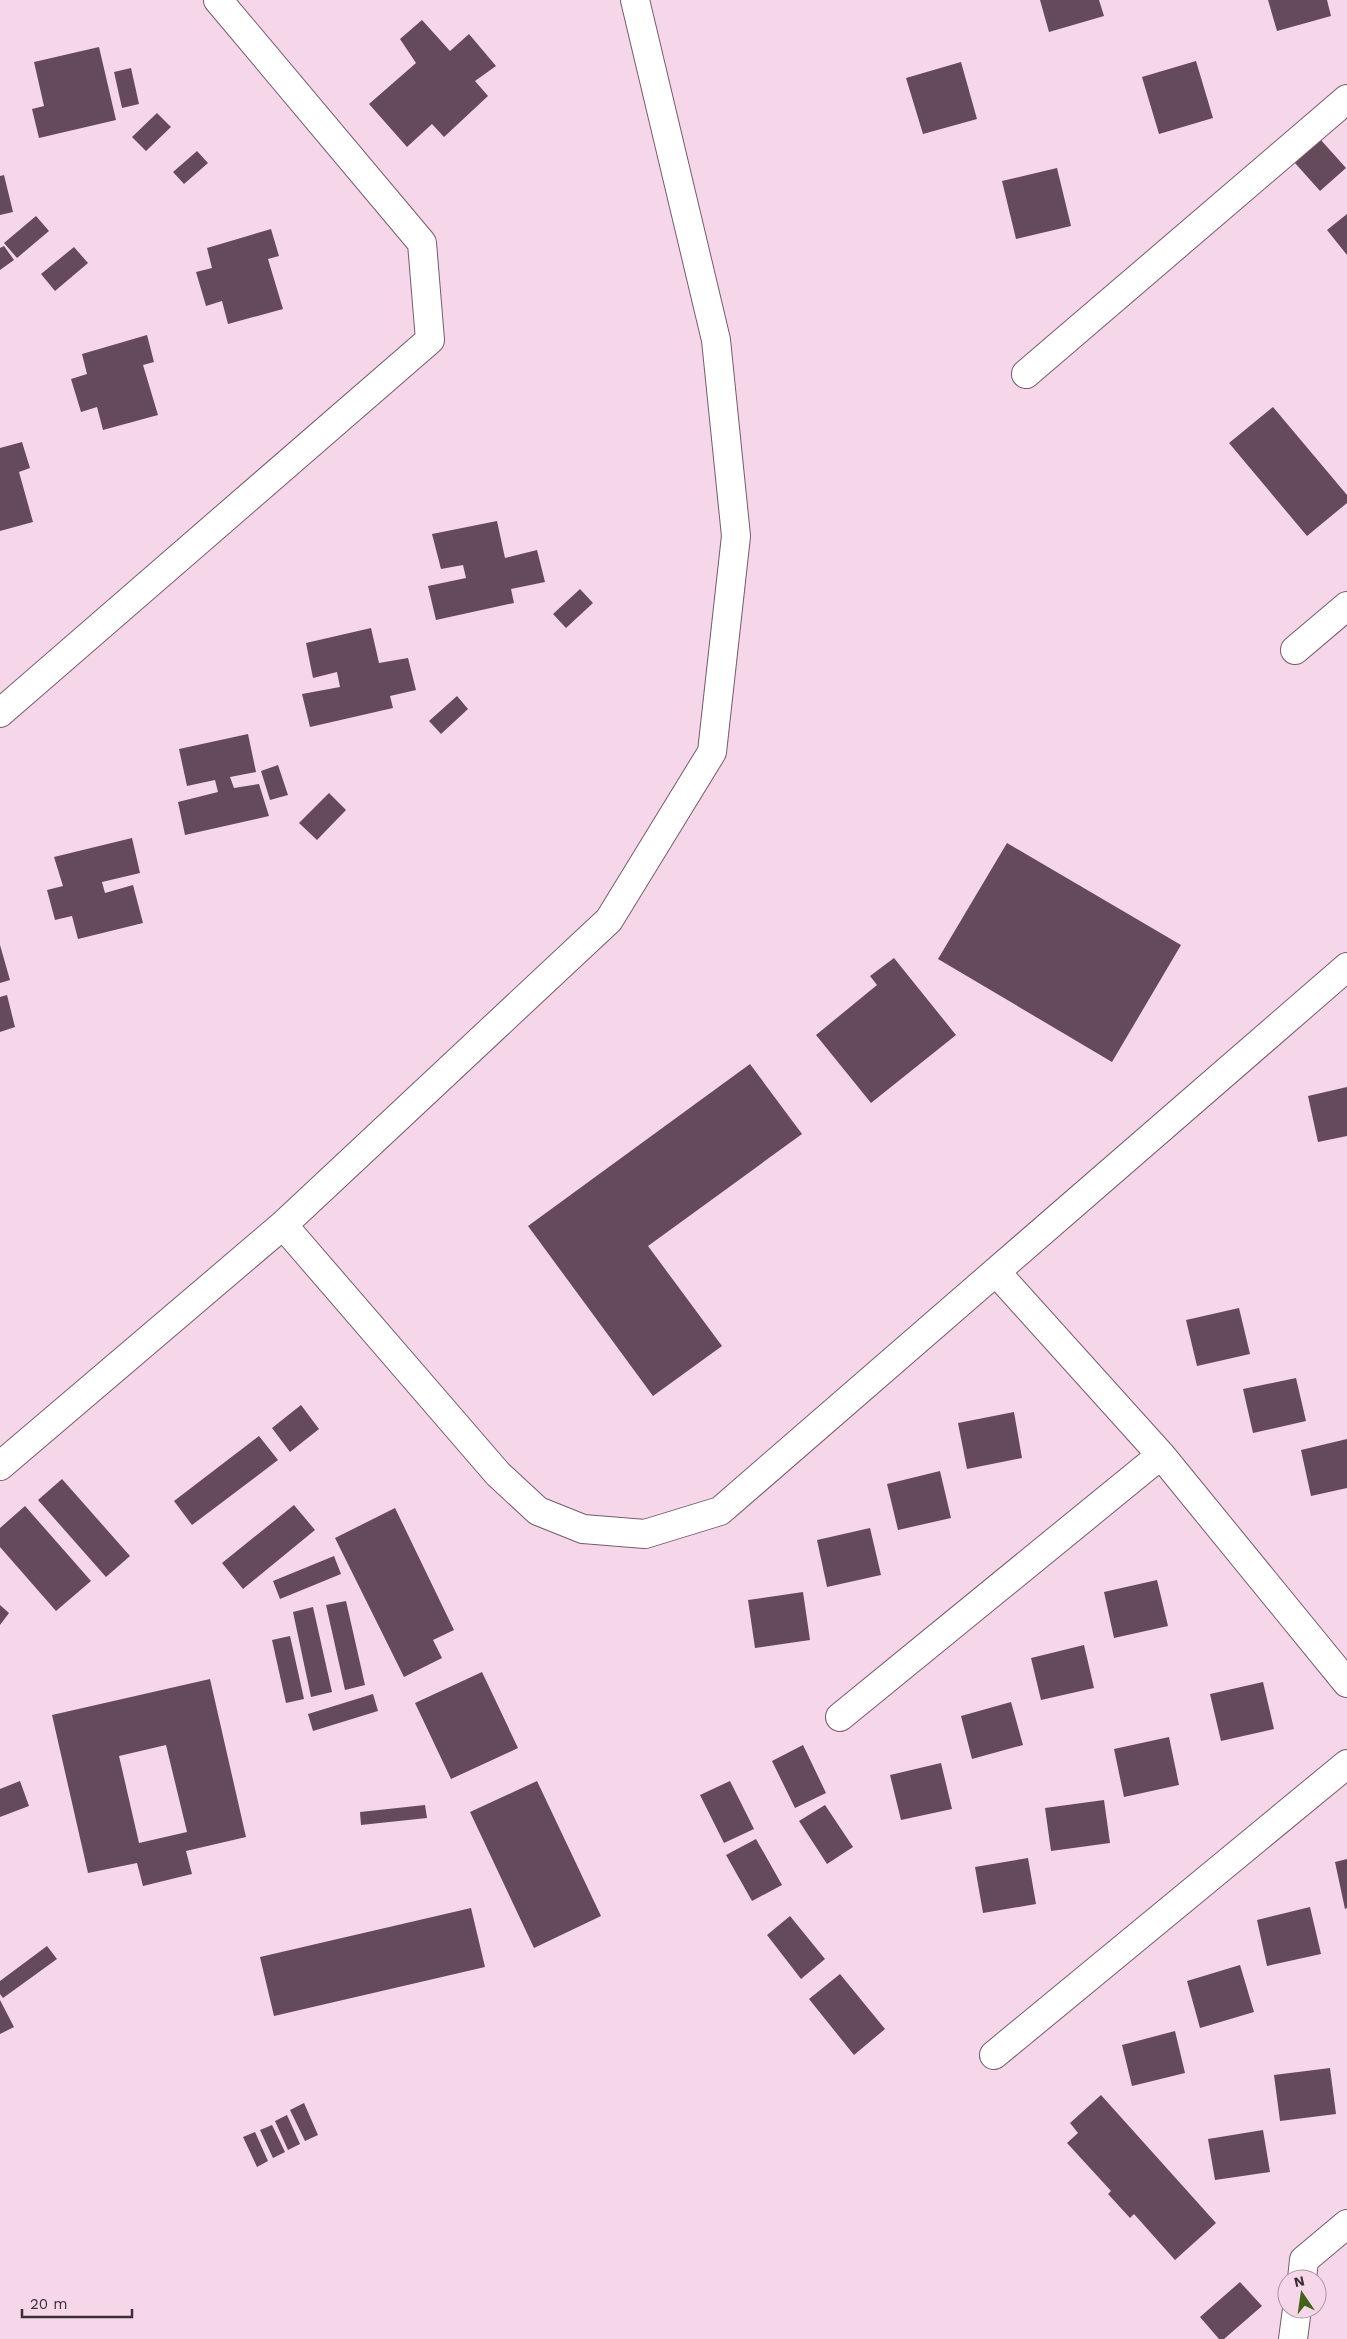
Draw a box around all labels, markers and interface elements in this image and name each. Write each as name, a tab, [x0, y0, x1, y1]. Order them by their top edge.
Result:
north arrow	[1277, 2269, 1327, 2319]
text: N	[1292, 2272, 1306, 2290]
scale bar	[22, 2286, 132, 2318]
text: 20 m	[30, 2295, 68, 2313]

